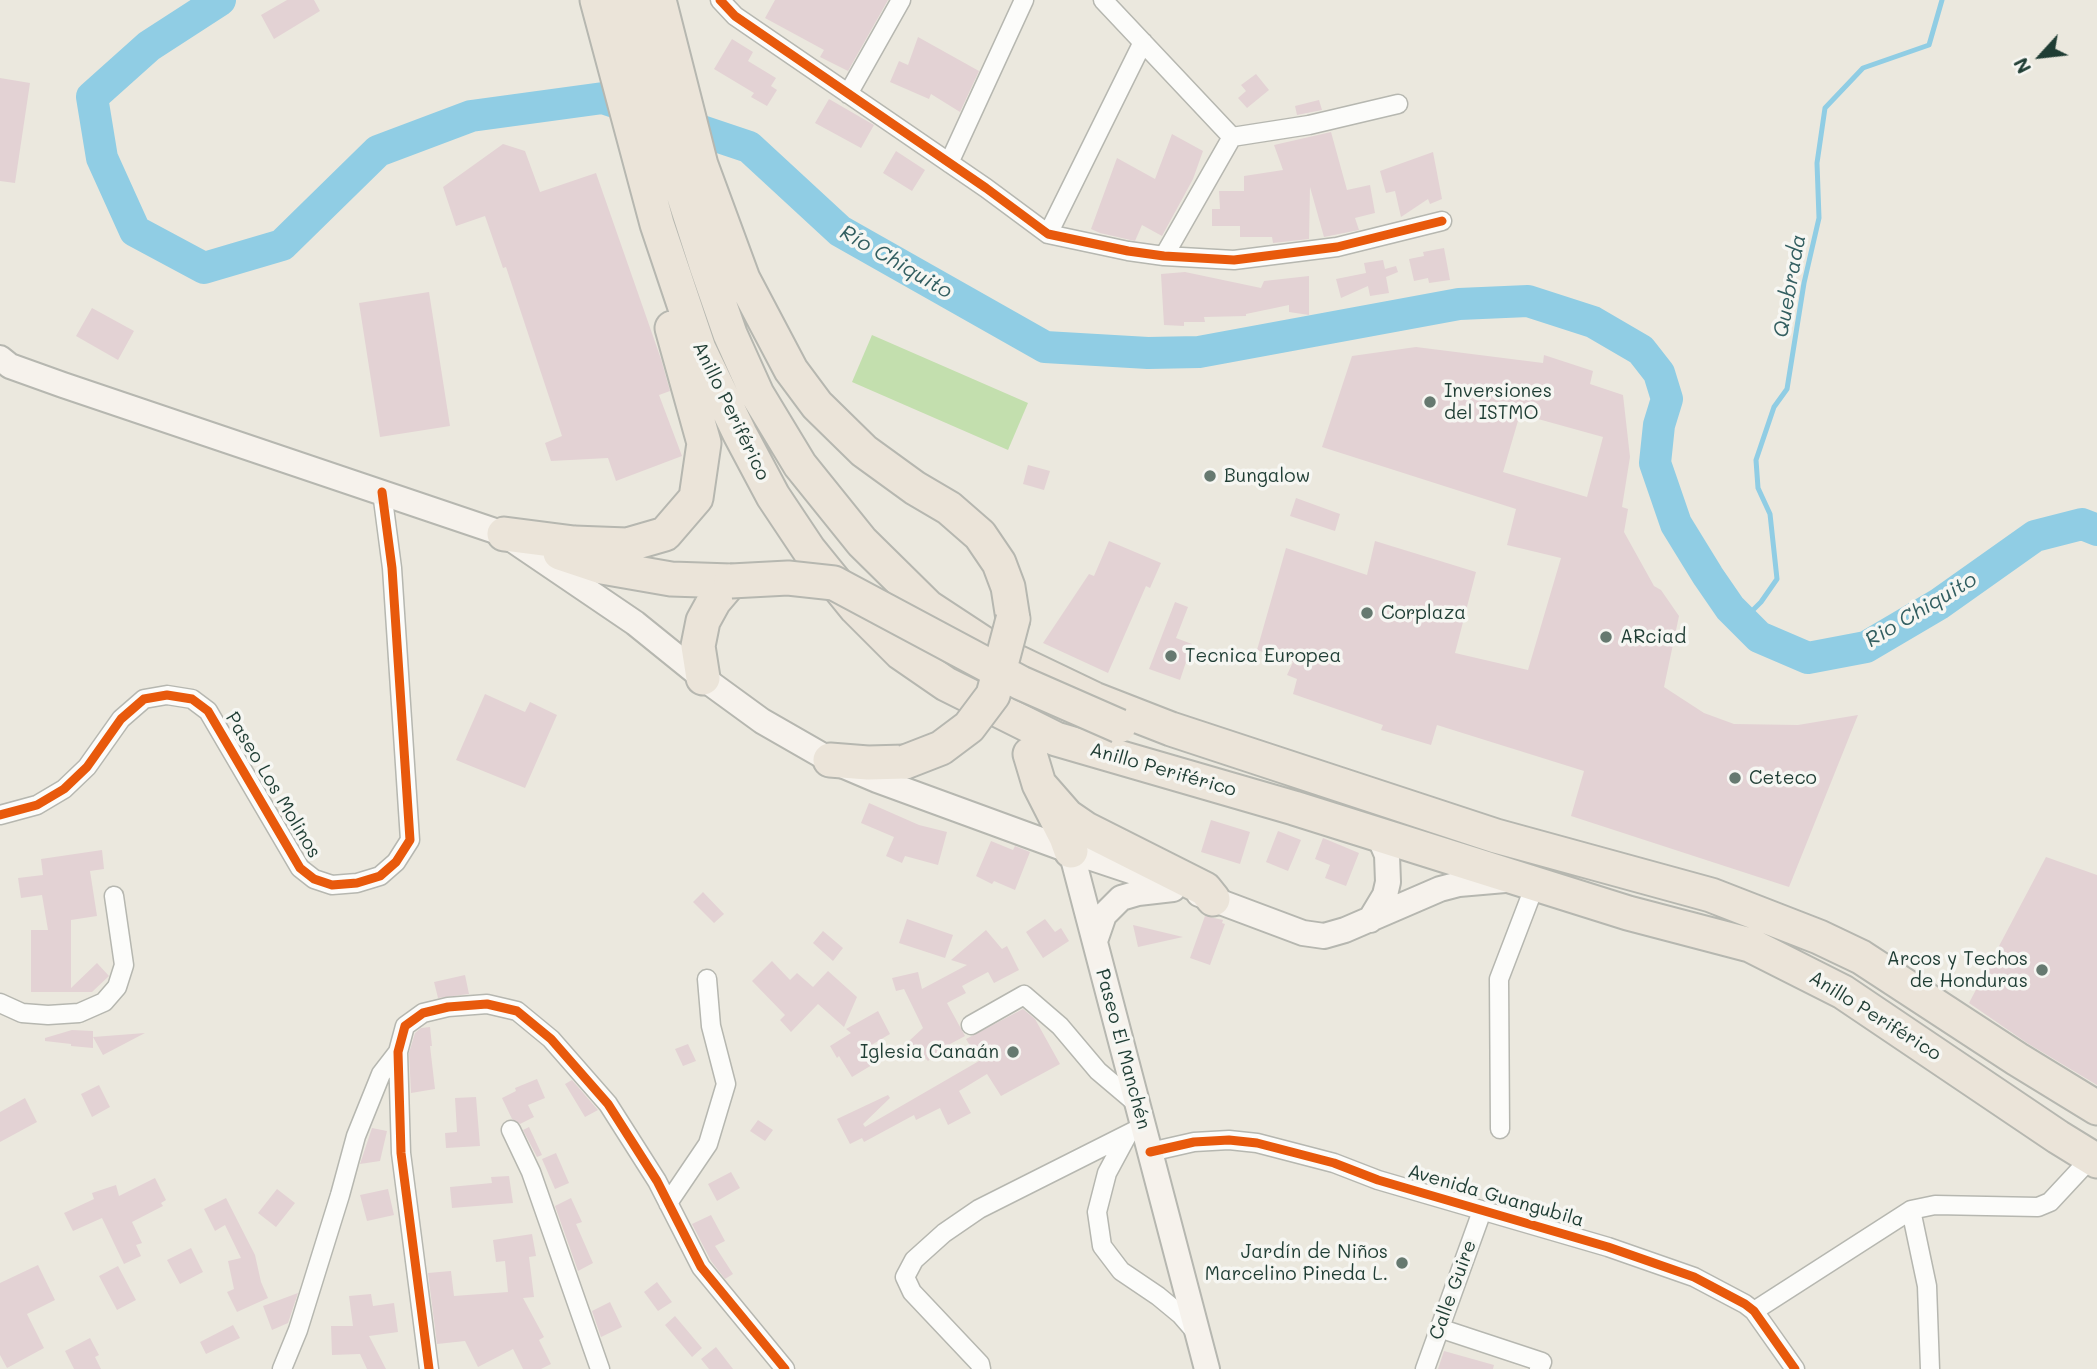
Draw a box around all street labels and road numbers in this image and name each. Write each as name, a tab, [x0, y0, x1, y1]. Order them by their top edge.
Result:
street label: Anillo Periférico	[688, 338, 774, 484]
street label: Paseo Los Molinos	[220, 708, 326, 862]
street label: Anillo Periférico	[1087, 738, 1239, 802]
street label: Paseo El Manchén	[1091, 966, 1155, 1132]
street label: Anillo Periférico	[1805, 966, 1945, 1066]
street label: Avenida Guangubila	[1405, 1160, 1587, 1232]
street label: Calle Guire	[1424, 1237, 1482, 1343]

